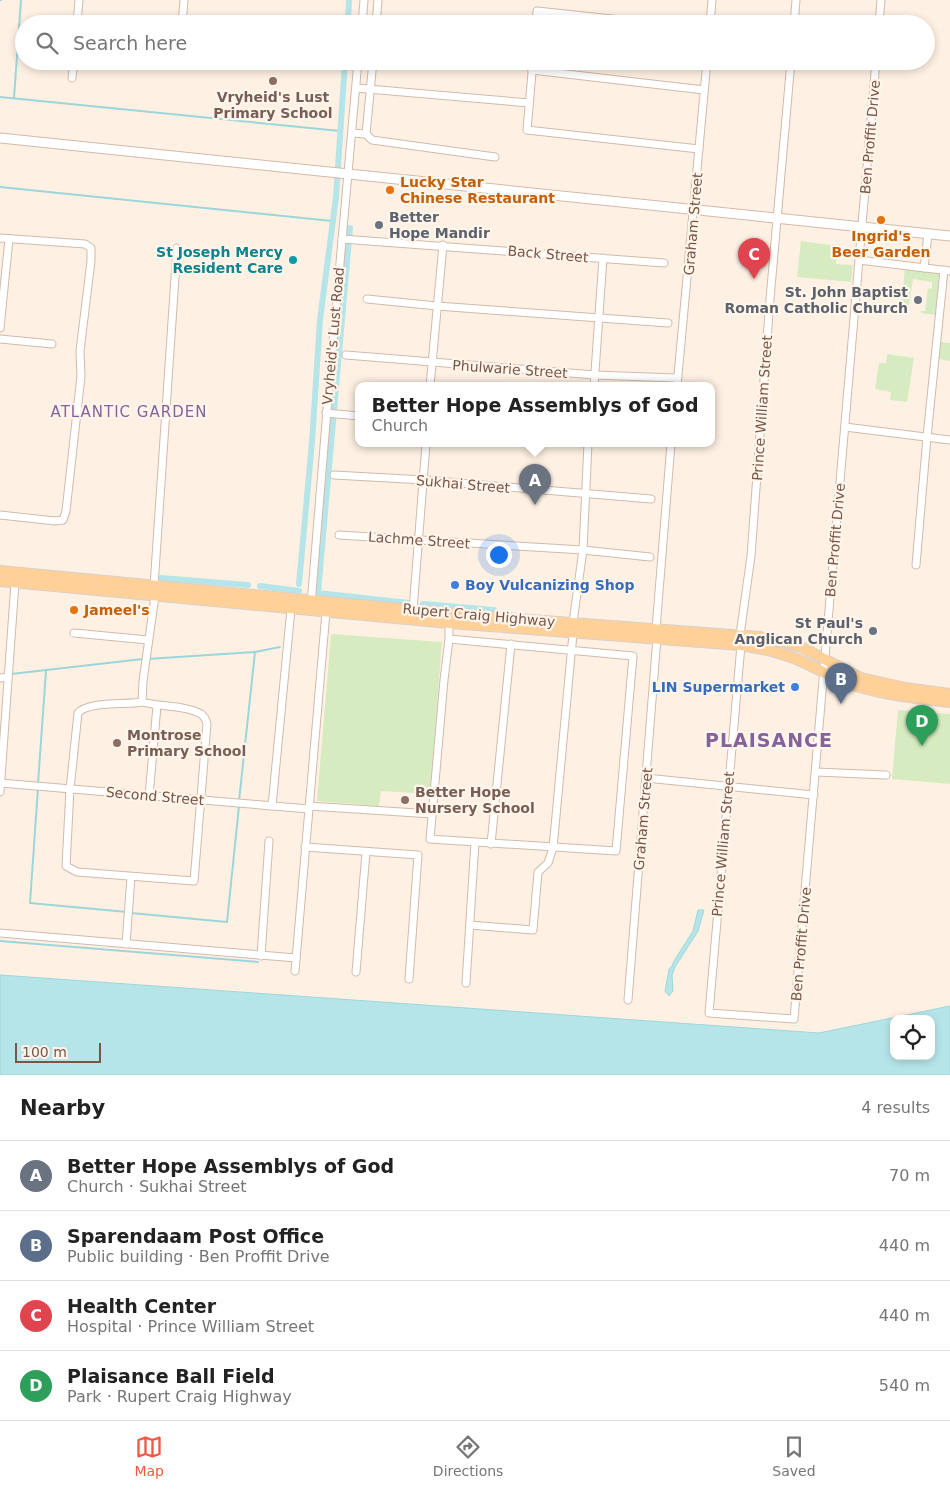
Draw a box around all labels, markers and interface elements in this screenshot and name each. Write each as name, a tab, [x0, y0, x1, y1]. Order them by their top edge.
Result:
search box	[15, 15, 935, 70]
icon: search	[33, 29, 61, 57]
text: Search here	[73, 32, 187, 54]
marker: Vryheid's Lust Primary School	[267, 75, 279, 87]
street label: Ben Proffit Drive	[857, 79, 883, 195]
place label: Vryheid's Lust Primary School	[213, 89, 333, 121]
street label: Graham Street	[681, 171, 706, 276]
place label: Lucky Star Chinese Restaurant	[400, 174, 555, 206]
marker: Lucky Star Chinese Restaurant	[384, 184, 396, 196]
place label: Better Hope Mandir	[389, 209, 490, 241]
marker: Ingrid's Beer Garden	[875, 214, 887, 226]
marker: Better Hope Mandir	[373, 219, 385, 231]
place label: Ingrid's Beer Garden	[832, 228, 930, 260]
pin: C	[738, 238, 770, 279]
street label: Back Street	[507, 243, 590, 266]
place label: St Joseph Mercy Resident Care	[156, 244, 283, 276]
marker: St Joseph Mercy Resident Care	[287, 254, 299, 266]
street label: Vryheid's Lust Road	[319, 266, 347, 406]
place label: St. John Baptist Roman Catholic Church	[725, 284, 908, 316]
marker: St. John Baptist Roman Catholic Church	[912, 294, 924, 306]
street label: Prince William Street	[749, 334, 775, 481]
street label: Phulwarie Street	[452, 357, 569, 381]
popup	[355, 382, 715, 447]
text: Better Hope Assemblys of God	[371, 394, 699, 416]
district label: ATLANTIC GARDEN	[51, 403, 207, 421]
text: Church	[371, 416, 428, 435]
pin: A	[519, 464, 551, 505]
street label: Sukhai Street	[415, 472, 511, 496]
street label: Ben Proffit Drive	[822, 482, 848, 598]
street label: Lachme Street	[367, 528, 471, 552]
your location	[486, 542, 512, 568]
place label: Boy Vulcanizing Shop	[465, 577, 634, 593]
marker: Boy Vulcanizing Shop	[449, 579, 461, 591]
street label: Rupert Craig Highway	[402, 600, 556, 630]
place label: Jameel's	[83, 602, 150, 618]
marker: Jameel's	[68, 604, 80, 616]
place label: St Paul's Anglican Church	[735, 615, 863, 647]
marker: St Paul's Anglican Church	[867, 625, 879, 637]
pin: B	[825, 663, 857, 704]
place label: LIN Supermarket	[652, 679, 785, 695]
marker: LIN Supermarket	[789, 681, 801, 693]
pin: D	[906, 705, 938, 746]
place label: Montrose Primary School	[127, 727, 246, 759]
district label: PLAISANCE	[705, 729, 833, 751]
marker: Montrose Primary School	[111, 737, 123, 749]
street label: Graham Street	[631, 766, 656, 871]
street label: Prince William Street	[709, 770, 737, 917]
street label: Second Street	[105, 784, 205, 808]
place label: Better Hope Nursery School	[415, 784, 535, 816]
marker: Better Hope Nursery School	[399, 794, 411, 806]
street label: Ben Proffit Drive	[788, 886, 814, 1002]
map controls	[890, 1015, 935, 1060]
button: locate	[890, 1015, 935, 1060]
scale bar	[15, 1040, 101, 1063]
text: 100 m	[22, 1044, 67, 1060]
text: Nearby	[20, 1096, 105, 1120]
text: 4 results	[861, 1098, 930, 1117]
text: Better Hope Assemblys of God	[67, 1155, 394, 1177]
text: A	[30, 1166, 42, 1185]
text: 70 m	[889, 1166, 930, 1185]
text: Church · Sukhai Street	[67, 1177, 247, 1196]
text: Sparendaam Post Office	[67, 1225, 324, 1247]
text: B	[30, 1236, 42, 1255]
text: 440 m	[879, 1236, 930, 1255]
text: Public building · Ben Proffit Drive	[67, 1247, 330, 1266]
text: Health Center	[67, 1295, 216, 1317]
text: C	[30, 1306, 42, 1325]
text: 440 m	[879, 1306, 930, 1325]
text: Hospital · Prince William Street	[67, 1317, 314, 1336]
text: Plaisance Ball Field	[67, 1365, 275, 1387]
text: D	[29, 1376, 43, 1395]
text: 540 m	[879, 1376, 930, 1395]
text: Park · Rupert Craig Highway	[67, 1387, 292, 1406]
tab: Map	[134, 1433, 164, 1479]
tab: Directions	[433, 1433, 503, 1479]
tab: Saved	[772, 1433, 816, 1479]

